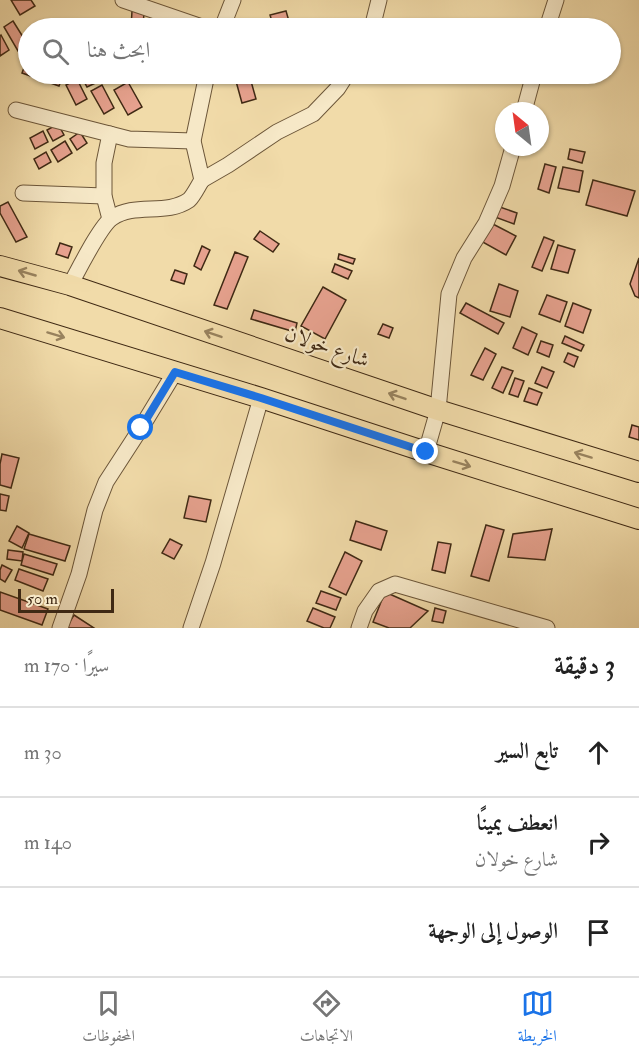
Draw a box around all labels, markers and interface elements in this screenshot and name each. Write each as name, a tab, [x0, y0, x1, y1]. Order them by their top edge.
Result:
search box	[18, 18, 621, 84]
icon: search	[39, 35, 72, 68]
text: ابحث هنا	[87, 36, 150, 64]
north arrow	[495, 102, 549, 156]
one-way arrow	[18, 267, 37, 279]
street label: شارع خولان	[280, 320, 373, 378]
one-way arrow	[204, 327, 222, 338]
one-way arrow	[46, 330, 65, 341]
one-way arrow	[388, 390, 407, 401]
route start	[127, 414, 153, 440]
route end	[412, 438, 438, 464]
one-way arrow	[574, 449, 593, 460]
one-way arrow	[452, 459, 471, 470]
scale bar	[18, 586, 114, 614]
text: 50 m	[27, 589, 58, 609]
text: 3 دقيقة	[554, 650, 615, 682]
text: سيرًا · 170 m	[24, 653, 109, 678]
icon: ahead	[582, 736, 615, 769]
text: تابع السير	[496, 737, 558, 765]
text: 30 m	[24, 740, 62, 765]
text: انعطف يمينًا	[477, 809, 558, 837]
icon: right	[582, 826, 615, 859]
text: 140 m	[24, 830, 72, 855]
text: شارع خولان	[475, 847, 558, 872]
icon: arrive	[582, 916, 615, 949]
text: الوصول إلى الوجهة	[428, 917, 558, 945]
tab: المحفوظات	[82, 987, 135, 1051]
tab: الاتجاهات	[300, 987, 353, 1051]
tab: الخريطة	[518, 987, 557, 1051]

